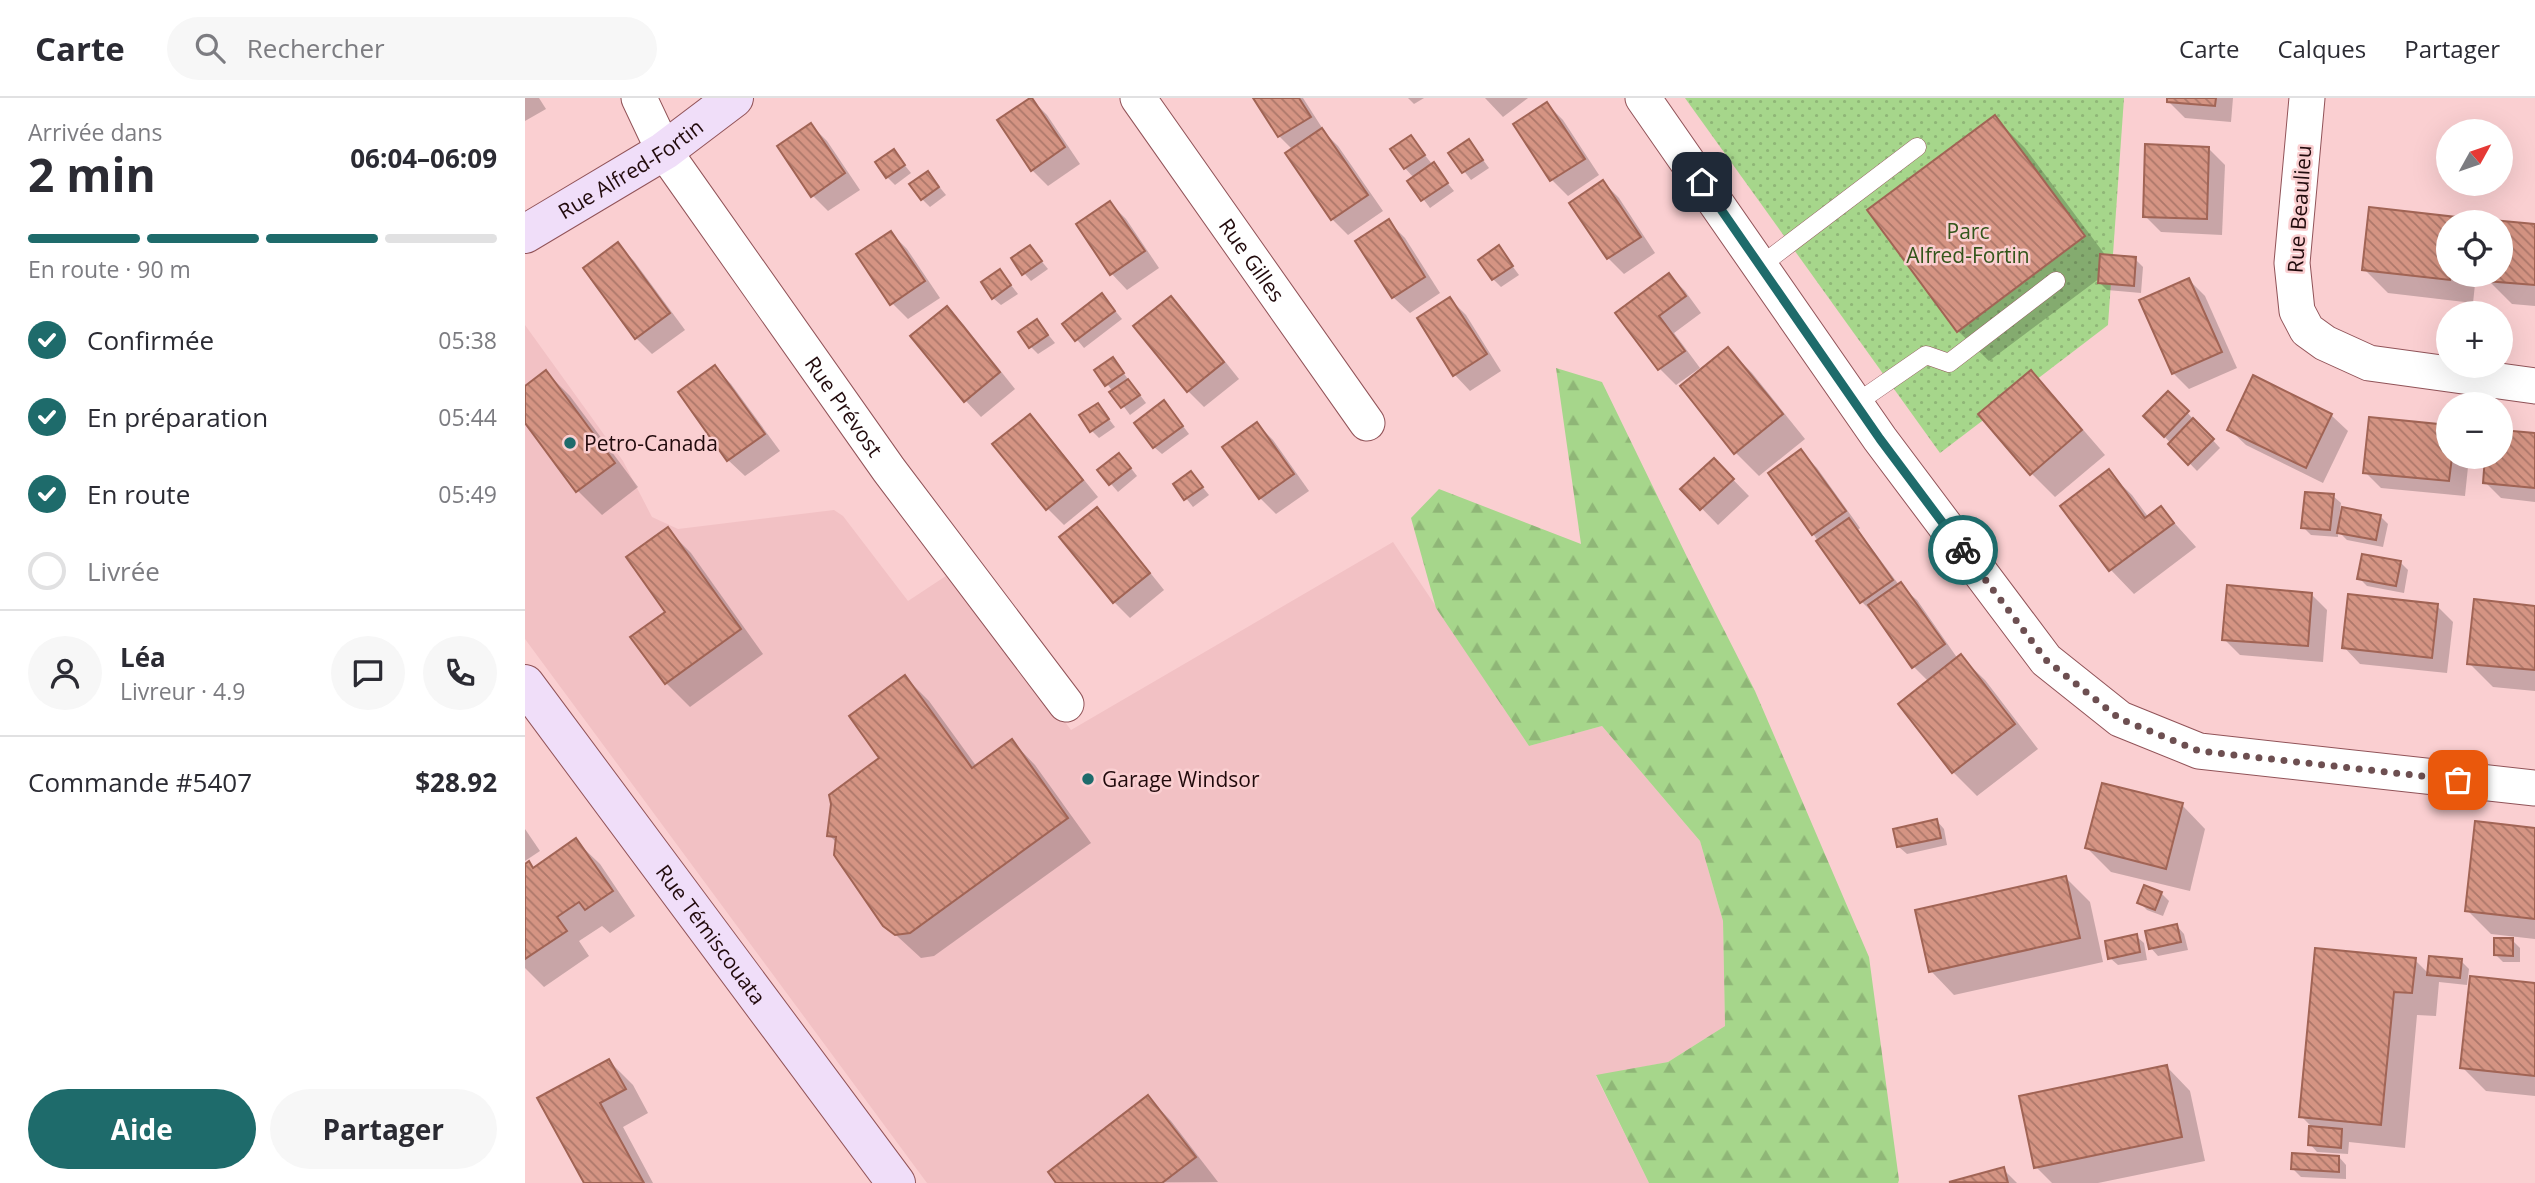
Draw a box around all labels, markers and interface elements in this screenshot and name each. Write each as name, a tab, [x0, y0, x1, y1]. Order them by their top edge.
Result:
search box	[167, 17, 657, 80]
text: Carte	[35, 26, 125, 71]
icon: search	[191, 29, 229, 67]
text: Rechercher	[247, 30, 385, 66]
text: Carte	[2179, 32, 2239, 65]
text: Calques	[2277, 32, 2366, 65]
text: Partager	[2404, 32, 2500, 65]
street label: Rue Alfred-Fortin	[553, 112, 709, 225]
text: Arrivée dans	[28, 116, 162, 148]
north arrow	[2436, 119, 2513, 196]
map controls	[2436, 119, 2513, 469]
text: 06:04–06:09	[350, 140, 497, 176]
text: 2 min	[28, 143, 156, 205]
street label: Rue Beaulieu	[2281, 144, 2317, 274]
pin	[1672, 152, 1732, 212]
icon: home	[1683, 163, 1721, 201]
button: locate	[2436, 210, 2513, 287]
street label: Rue Gilles	[1213, 212, 1291, 307]
park label: Parc Alfred-Fortin	[1906, 217, 2030, 269]
text: En route · 90 m	[28, 253, 191, 285]
button: +	[2436, 301, 2513, 378]
icon: check	[28, 321, 66, 359]
text: Confirmée	[87, 322, 214, 358]
text: 05:38	[438, 324, 497, 356]
street label: Rue Prévost	[799, 350, 889, 462]
button: −	[2436, 392, 2513, 469]
icon: check	[28, 398, 66, 436]
text: En préparation	[87, 399, 268, 435]
text: 05:44	[438, 401, 497, 433]
place label: Petro-Canada	[584, 429, 718, 457]
marker: Petro-Canada	[562, 435, 578, 451]
icon: check	[28, 475, 66, 513]
text: En route	[87, 476, 190, 512]
text: 05:49	[438, 478, 497, 510]
courier	[1928, 515, 1998, 585]
icon: bike	[1944, 531, 1982, 569]
text: Livrée	[87, 553, 160, 589]
button: person	[28, 636, 102, 710]
button: chat	[331, 636, 405, 710]
button: phone	[423, 636, 497, 710]
text: Léa	[120, 639, 166, 675]
text: Livreur · 4.9	[120, 675, 245, 707]
pin	[2428, 750, 2488, 810]
icon: bag	[2439, 761, 2477, 799]
text: Commande #5407	[28, 764, 252, 800]
text: $28.92	[415, 764, 497, 800]
place label: Garage Windsor	[1102, 765, 1260, 793]
marker: Garage Windsor	[1080, 771, 1096, 787]
street label: Rue Témiscouata	[650, 859, 772, 1010]
button: Aide	[28, 1089, 256, 1169]
button: Partager	[270, 1089, 497, 1169]

